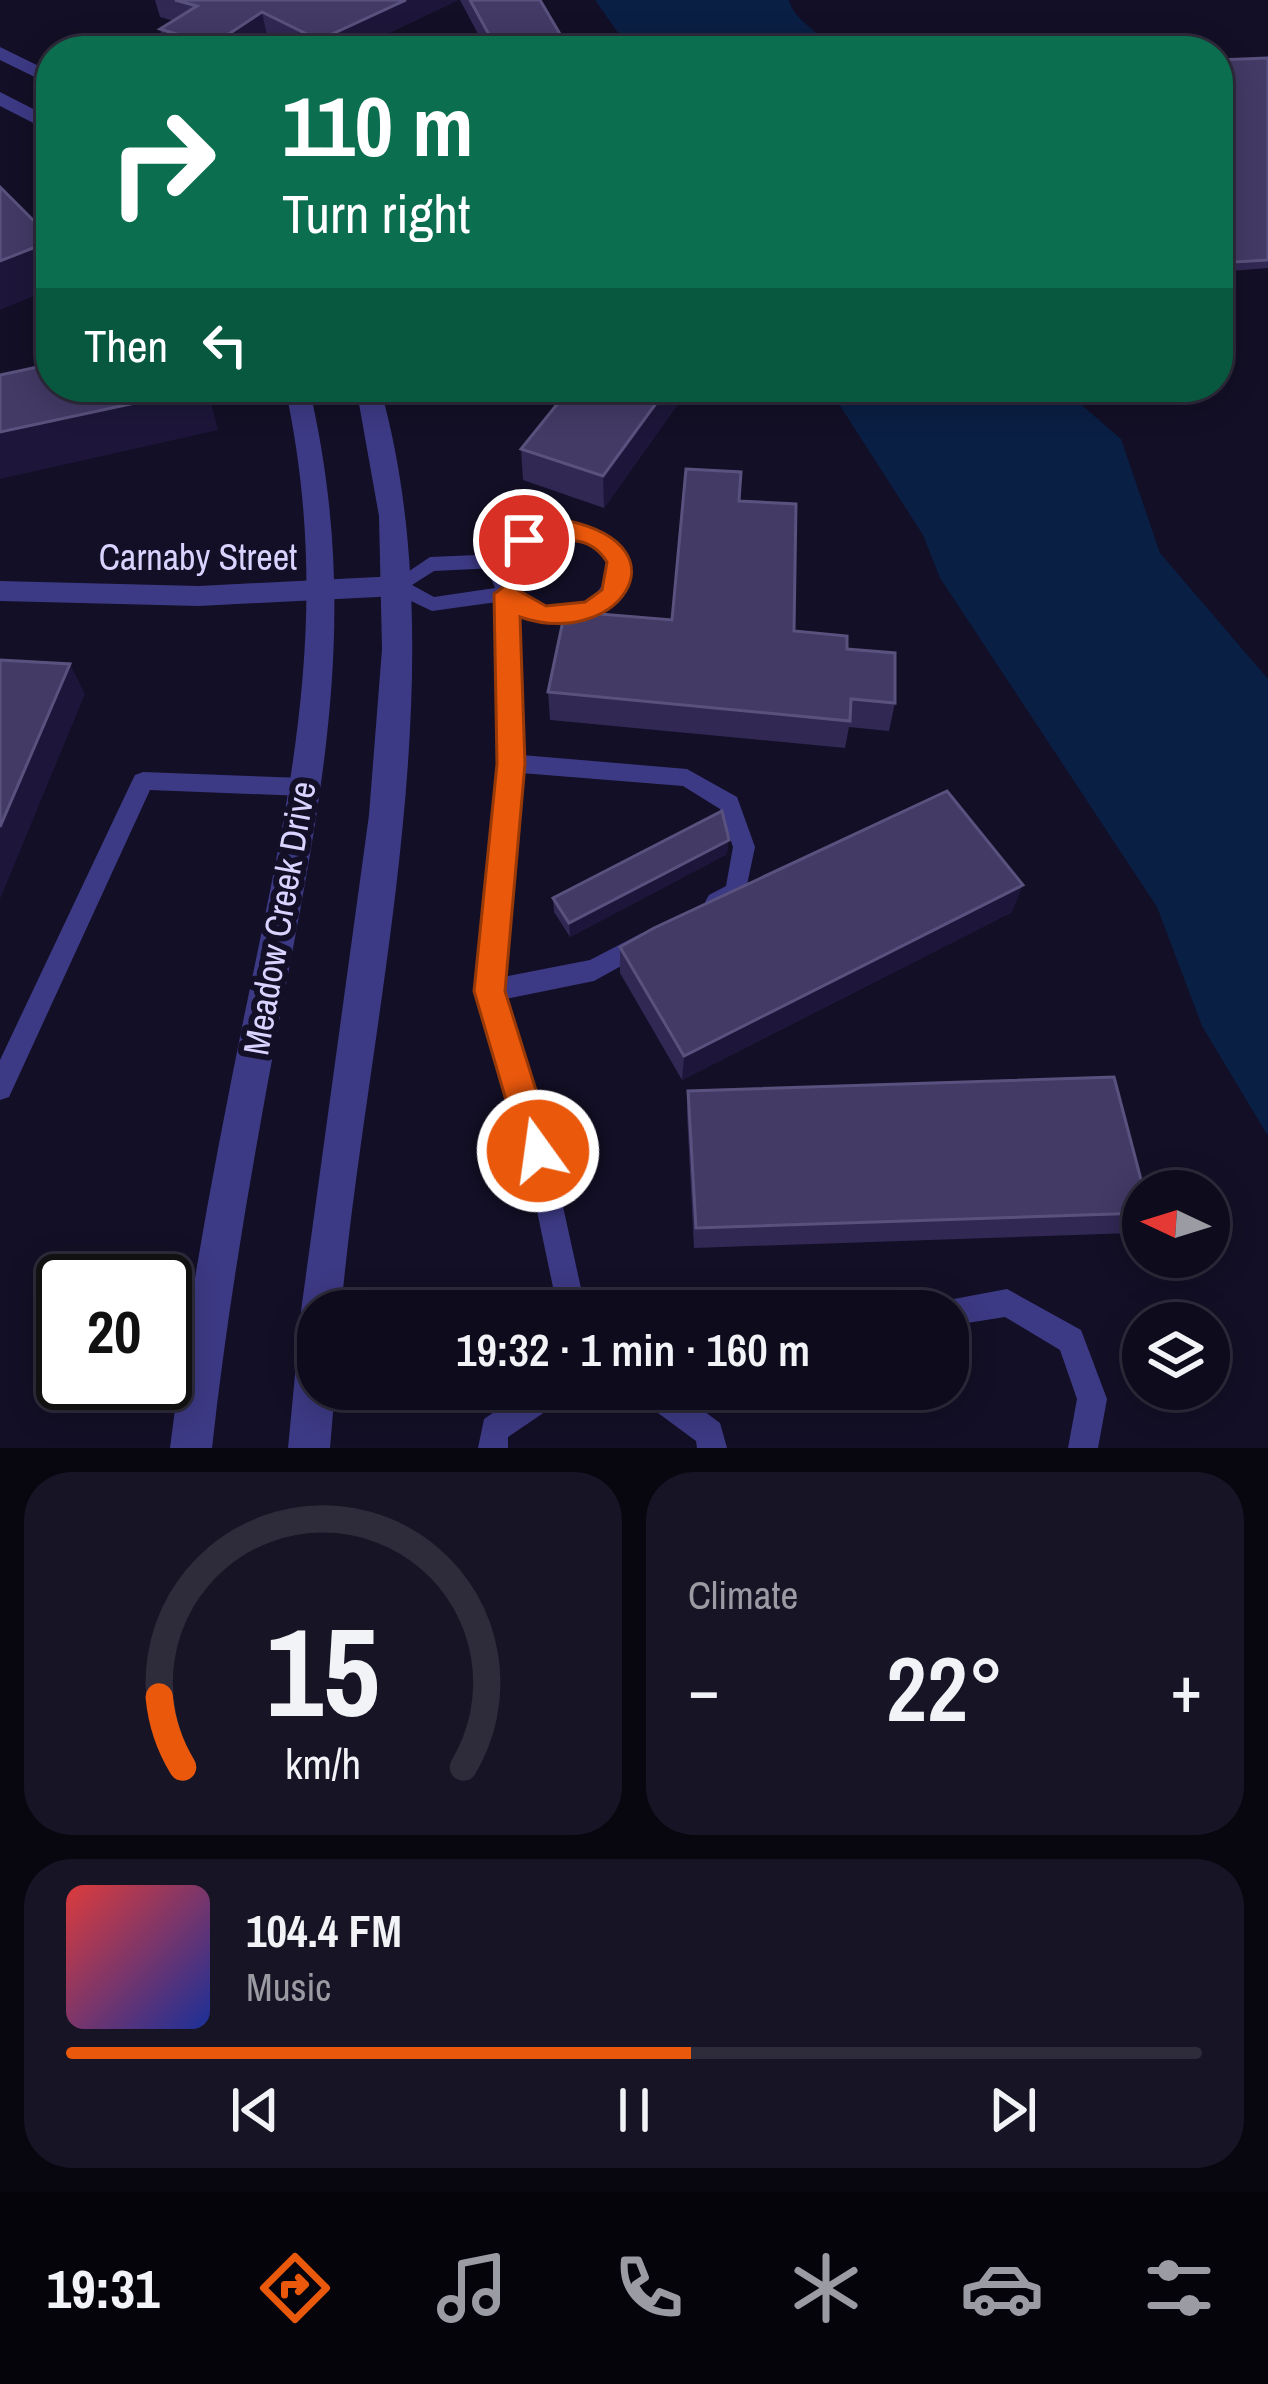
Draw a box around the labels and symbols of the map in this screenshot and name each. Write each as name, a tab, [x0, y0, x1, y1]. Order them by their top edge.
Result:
pin	[473, 489, 575, 591]
street label: Carnaby Street	[99, 533, 297, 581]
street label: Meadow Creek Drive	[231, 777, 327, 1059]
position arrow	[475, 1088, 601, 1214]
north arrow	[1122, 1170, 1230, 1278]
speed limit sign: 20	[36, 1254, 192, 1410]

